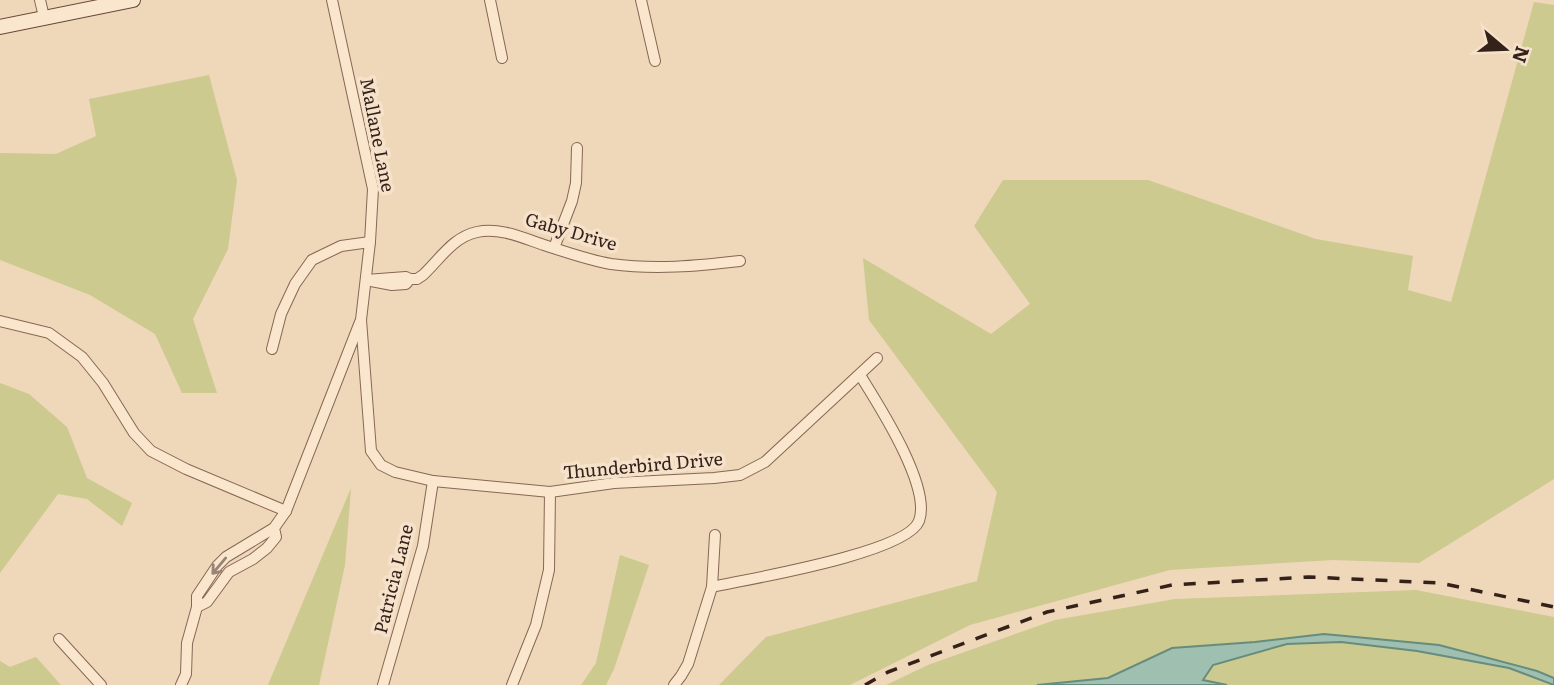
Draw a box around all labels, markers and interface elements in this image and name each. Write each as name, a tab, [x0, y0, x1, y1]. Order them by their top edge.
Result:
north arrow	[1470, 14, 1540, 84]
text: N	[1506, 43, 1538, 67]
street label: Mallane Lane	[354, 75, 403, 194]
street label: Gaby Drive	[522, 205, 621, 257]
street label: Thunderbird Drive	[562, 444, 724, 485]
street label: Patricia Lane	[366, 521, 419, 636]
one-way arrow	[211, 557, 227, 575]

